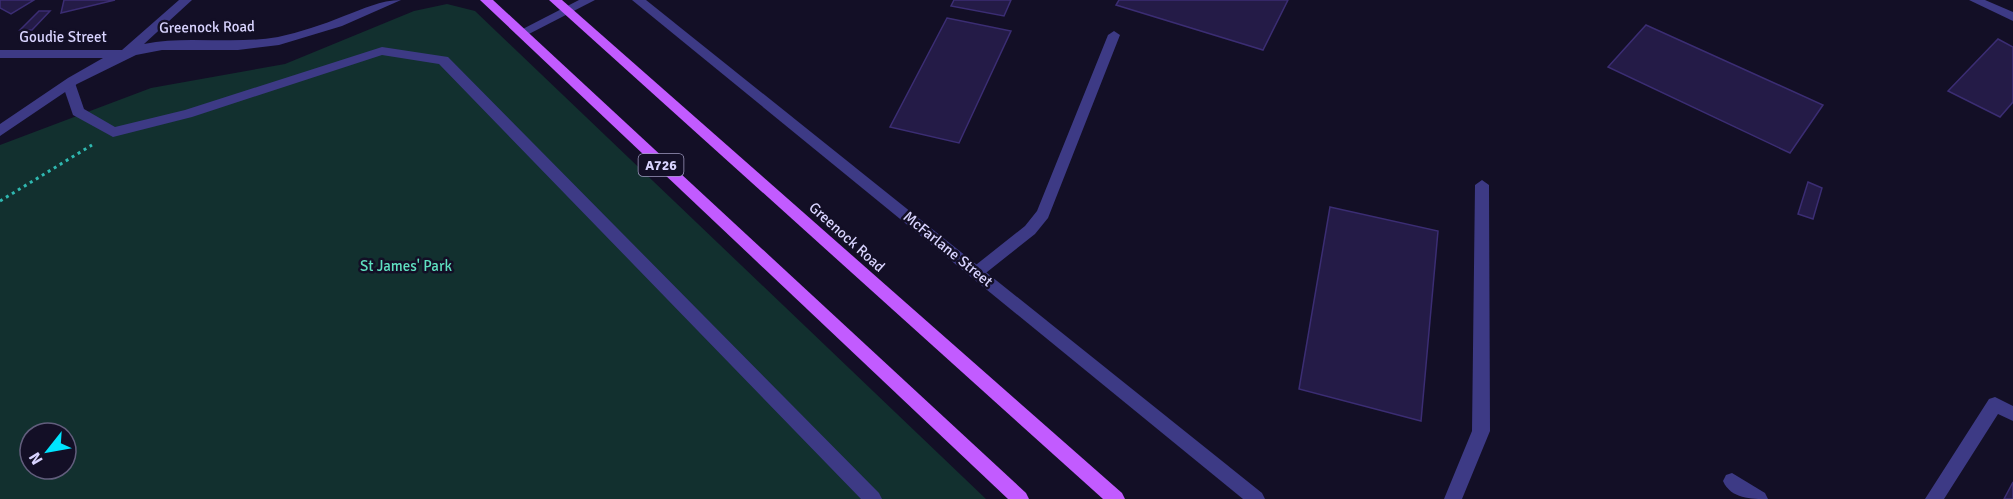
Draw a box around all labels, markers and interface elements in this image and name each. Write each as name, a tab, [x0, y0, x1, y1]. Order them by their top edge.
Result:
street label: Greenock Road	[159, 17, 255, 37]
street label: Goudie Street	[19, 28, 107, 46]
road number: A726	[638, 154, 684, 176]
street label: Greenock Road	[805, 198, 889, 276]
street label: McFarlane Street	[900, 207, 996, 291]
park label: St James' Park	[360, 257, 452, 275]
north arrow	[18, 421, 78, 481]
text: N	[25, 448, 47, 468]

